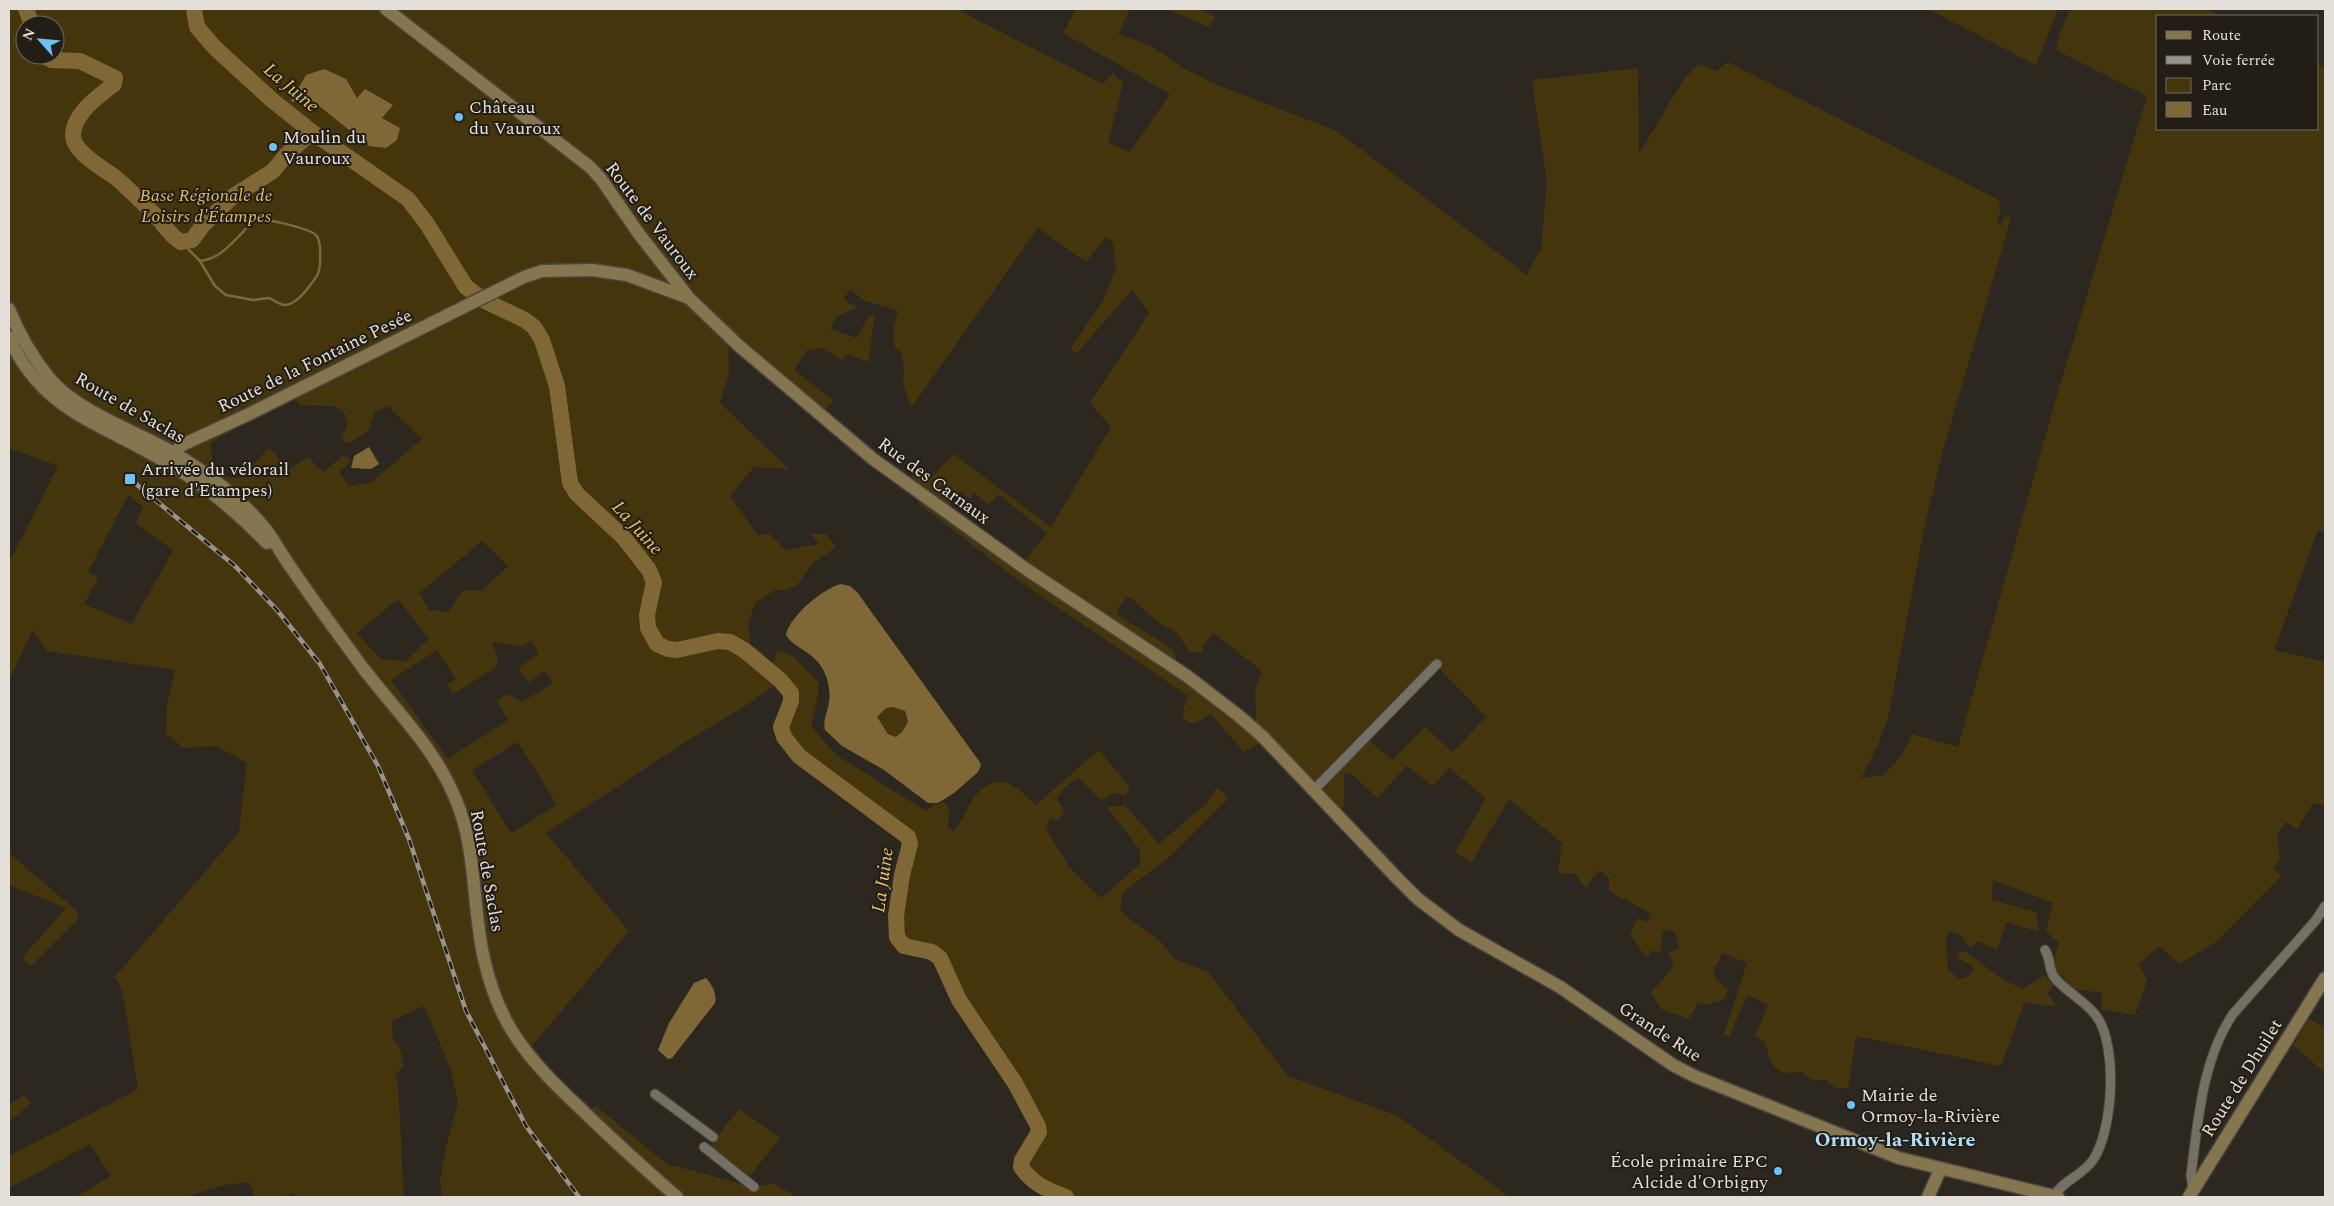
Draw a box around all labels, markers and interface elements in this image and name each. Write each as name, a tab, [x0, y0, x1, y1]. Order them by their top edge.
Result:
north arrow	[15, 15, 65, 65]
legend	[2156, 15, 2319, 130]
text: N	[17, 24, 41, 44]
text: Route	[2202, 24, 2241, 47]
text: Voie ferrée	[2202, 49, 2275, 72]
water label: La Juine	[257, 56, 325, 120]
text: Parc	[2202, 74, 2232, 97]
place label: Château du Vauroux	[469, 94, 561, 142]
text: Eau	[2202, 99, 2228, 122]
marker: Château du Vauroux	[453, 111, 465, 123]
place label: Moulin du Vauroux	[283, 124, 366, 172]
marker: Moulin du Vauroux	[267, 141, 279, 153]
street label: Route de Vauroux	[599, 156, 705, 286]
park label: Base Régionale de Loisirs d'Étampes	[140, 182, 272, 230]
street label: Route de la Fontaine Pesée	[213, 302, 417, 420]
street label: Route de Saclas	[70, 365, 190, 451]
street label: Rue des Carnaux	[872, 431, 996, 531]
place label: Arrivée du vélorail (gare d'Etampes)	[141, 456, 289, 504]
marker: Arrivée du vélorail (gare d'Etampes)	[123, 472, 137, 486]
water label: La Juine	[604, 494, 670, 562]
street label: Route de Saclas	[463, 808, 511, 934]
water label: La Juine	[864, 846, 902, 914]
street label: Grande Rue	[1613, 995, 1707, 1069]
street label: Route de Dhuilet	[2195, 1014, 2289, 1142]
place label: Mairie de Ormoy-la-Rivière	[1861, 1082, 2000, 1130]
marker: Mairie de Ormoy-la-Rivière	[1845, 1099, 1857, 1111]
district label: Ormoy-la-Rivière	[1815, 1125, 1975, 1155]
place label: École primaire EPC Alcide d'Orbigny	[1610, 1148, 1769, 1196]
marker: École primaire EPC Alcide d'Orbigny	[1772, 1165, 1784, 1177]

